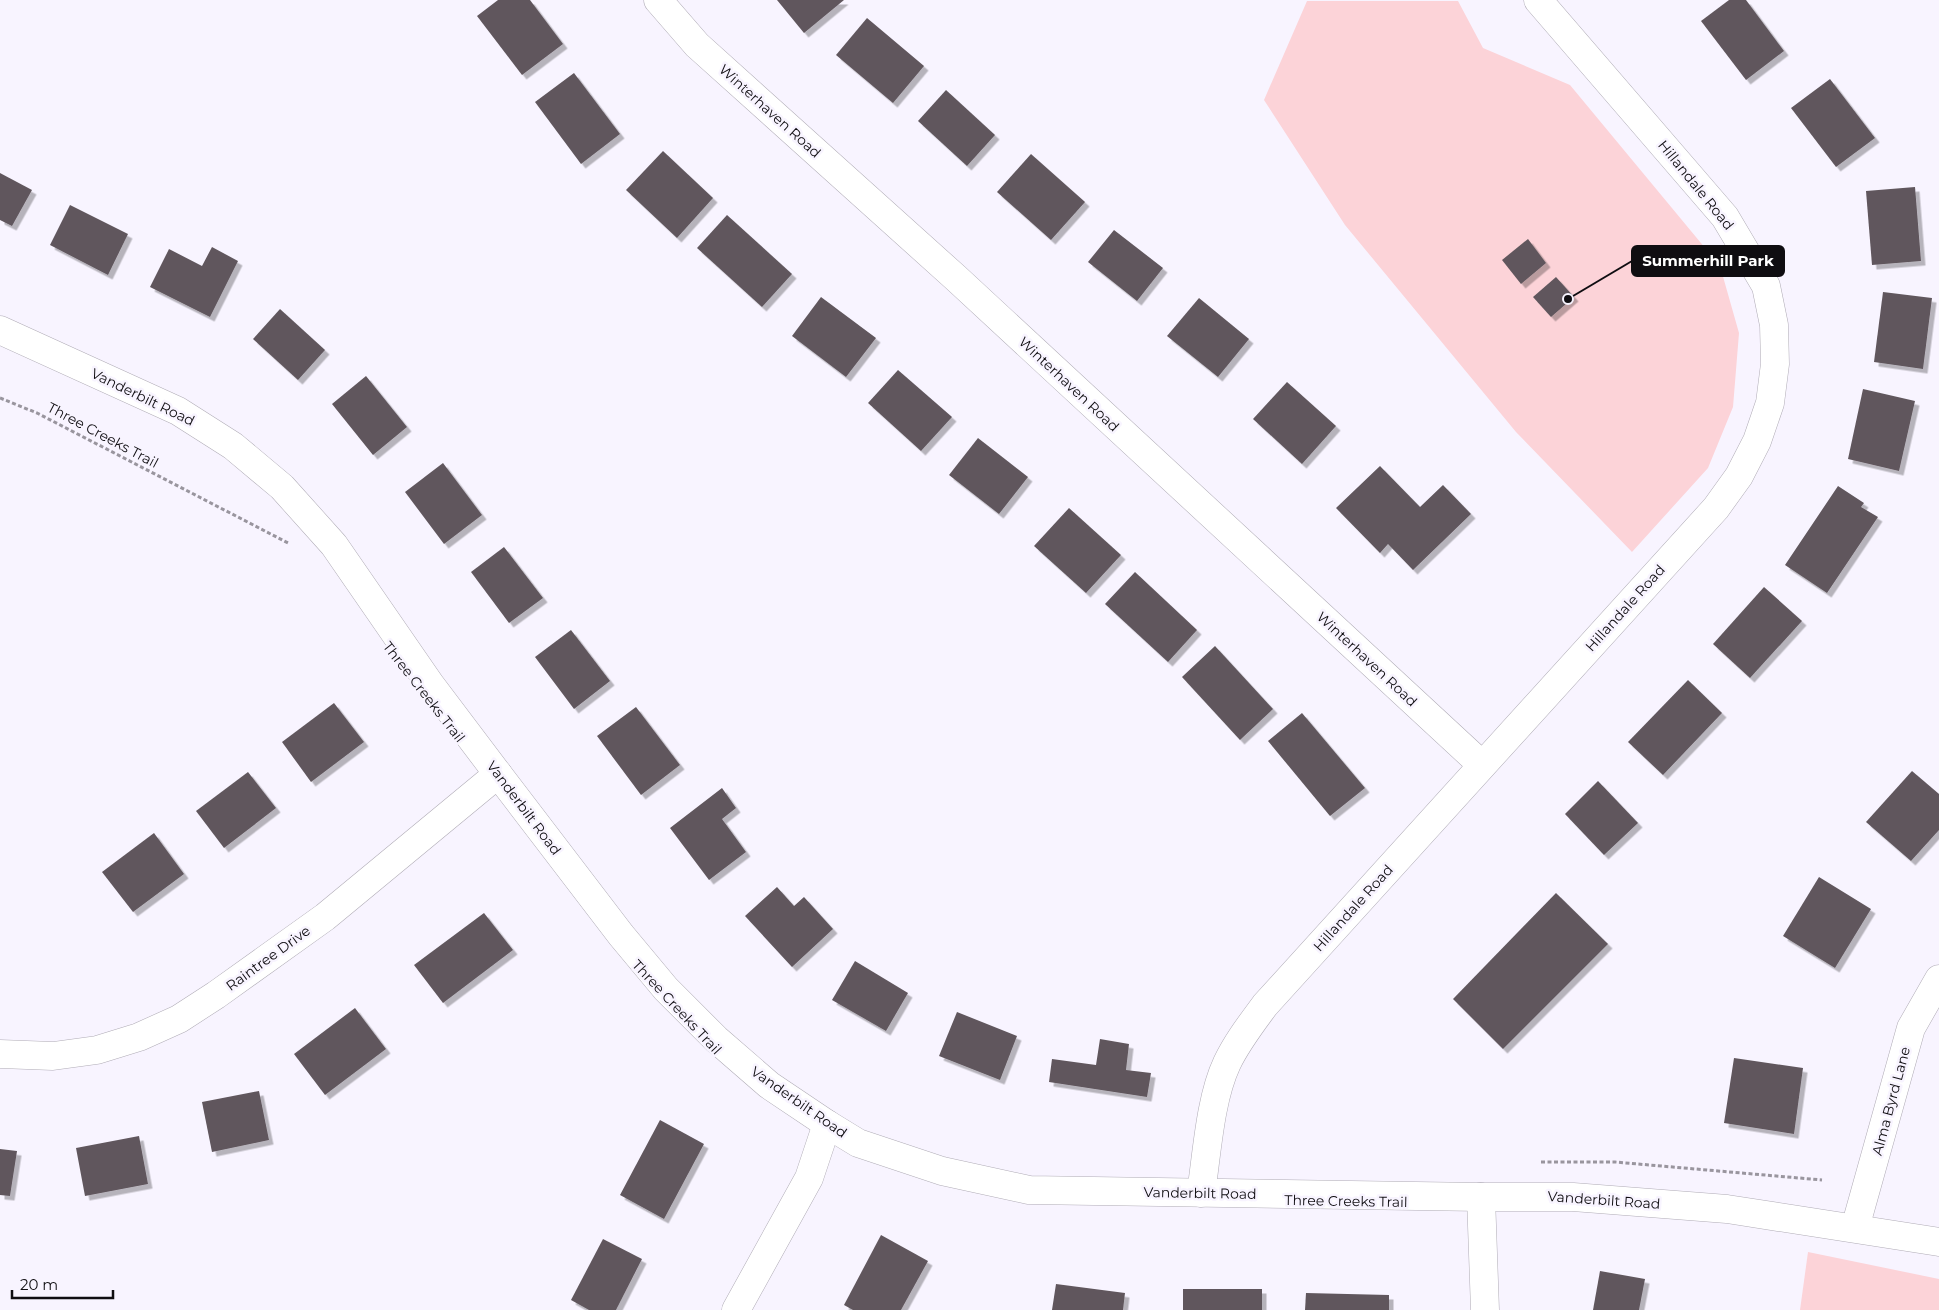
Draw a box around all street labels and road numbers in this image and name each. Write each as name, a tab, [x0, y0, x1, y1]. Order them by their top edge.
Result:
street label: Winterhaven Road	[715, 60, 825, 162]
street label: Hillandale Road	[1654, 136, 1738, 234]
street label: Winterhaven Road	[1015, 333, 1123, 435]
street label: Vanderbilt Road	[88, 364, 198, 430]
street label: Three Creeks Trail	[44, 398, 162, 472]
street label: Hillandale Road	[1581, 561, 1669, 655]
street label: Winterhaven Road	[1313, 608, 1421, 710]
street label: Three Creeks Trail	[379, 638, 469, 746]
street label: Vanderbilt Road	[483, 757, 565, 859]
street label: Hillandale Road	[1309, 861, 1397, 955]
street label: Raintree Drive	[222, 921, 314, 995]
street label: Three Creeks Trail	[628, 956, 726, 1058]
street label: Alma Byrd Lane	[1868, 1045, 1914, 1157]
street label: Vanderbilt Road	[748, 1062, 850, 1142]
street label: Vanderbilt Road	[1143, 1183, 1257, 1203]
street label: Vanderbilt Road	[1547, 1187, 1661, 1213]
street label: Three Creeks Trail	[1284, 1191, 1408, 1211]

